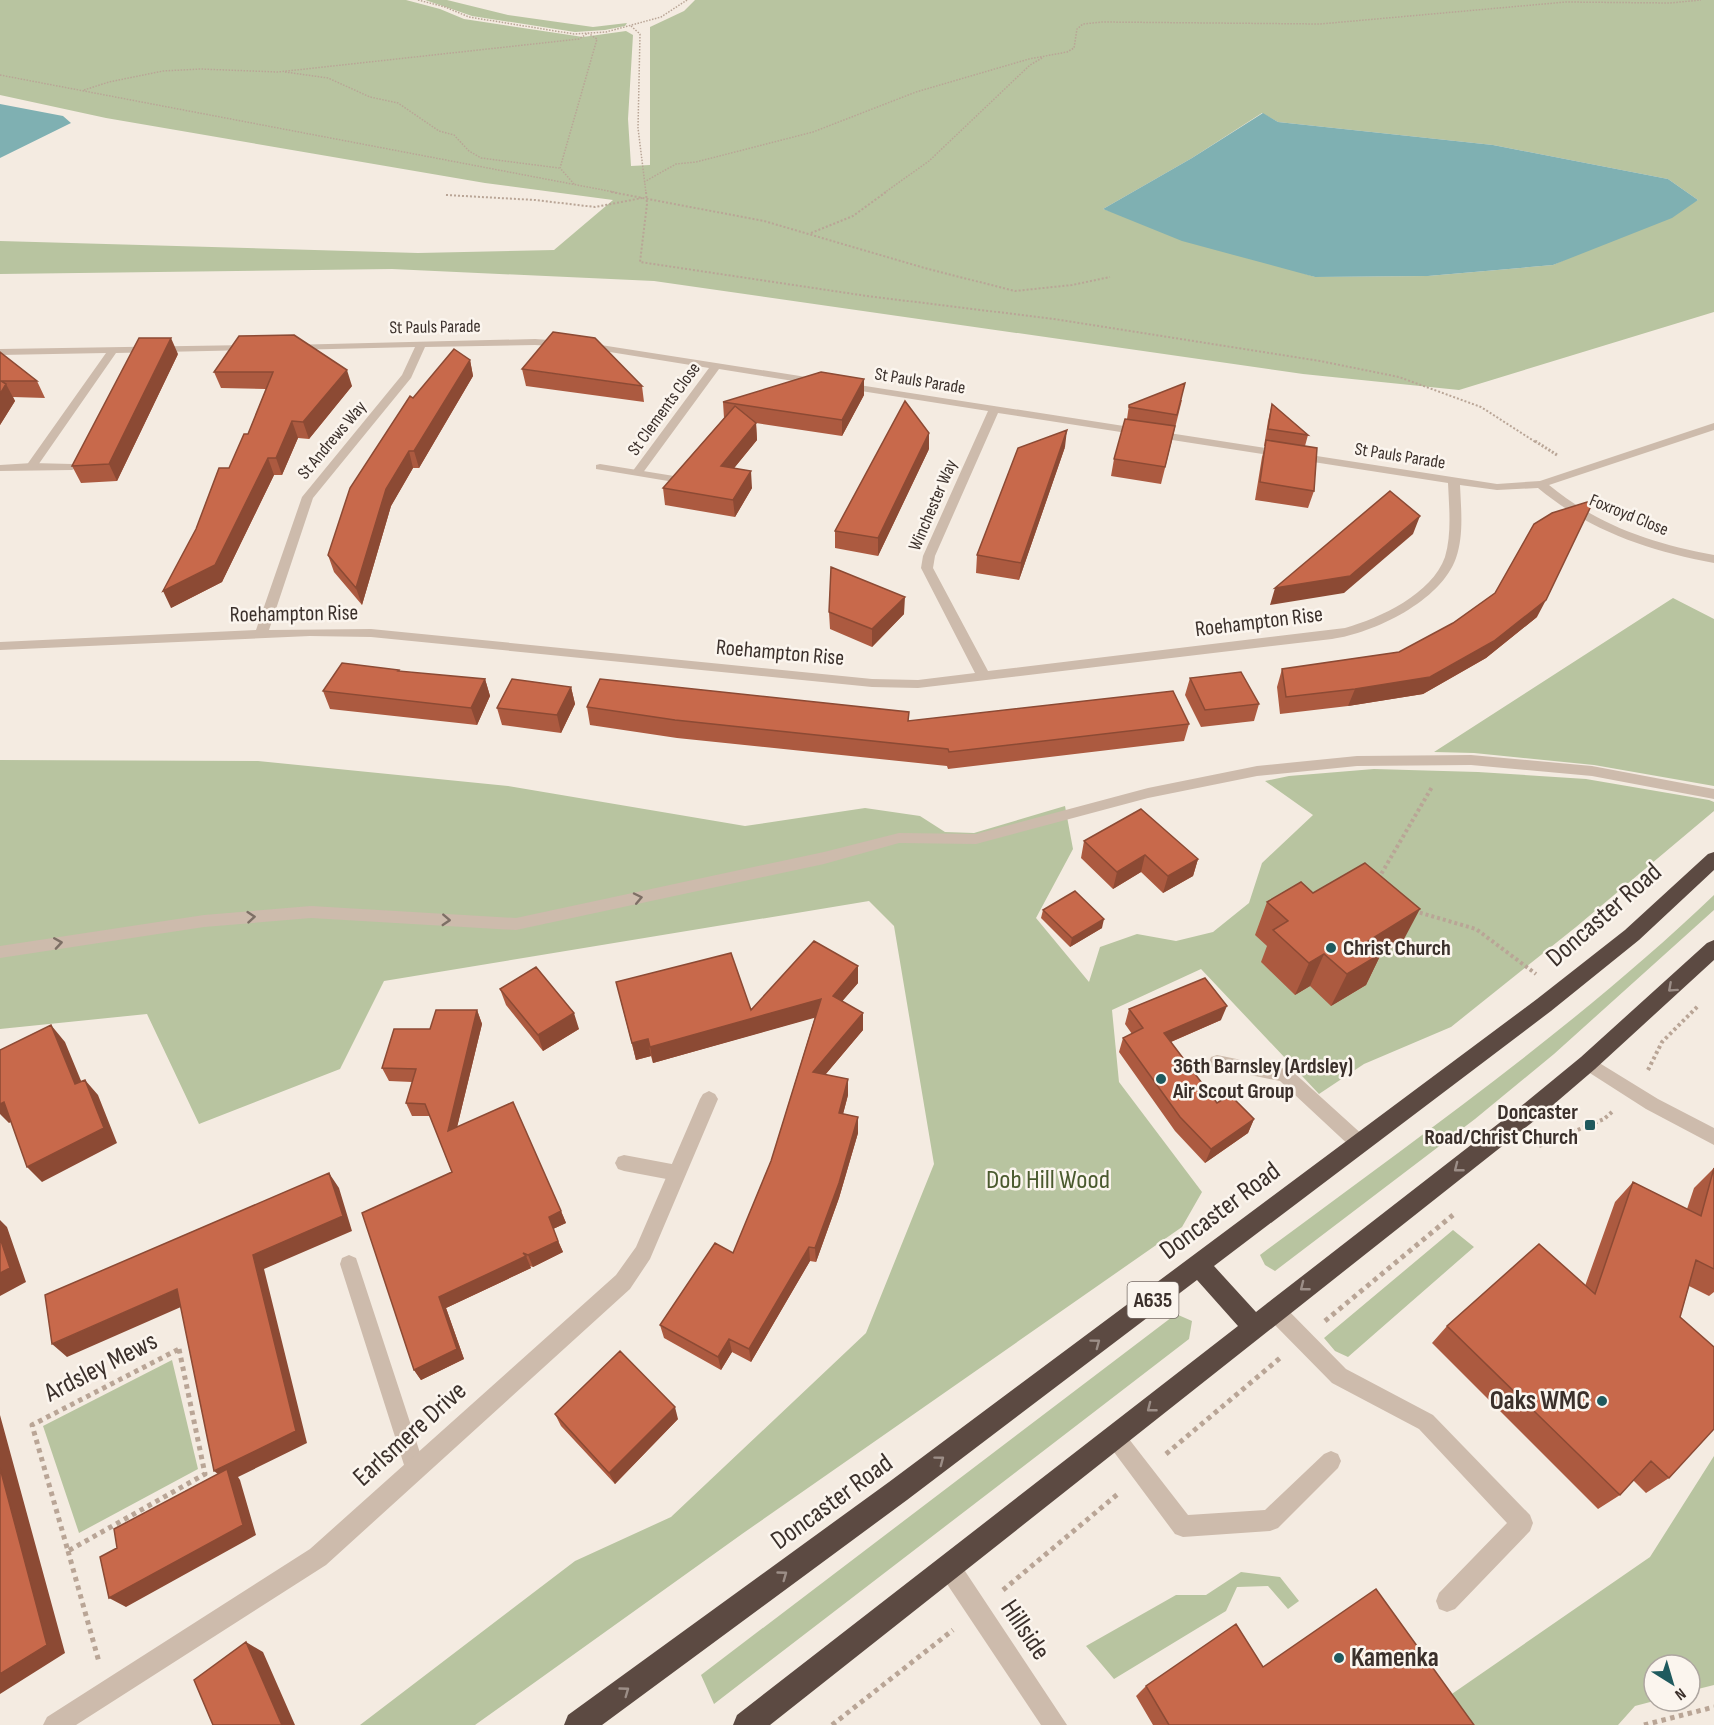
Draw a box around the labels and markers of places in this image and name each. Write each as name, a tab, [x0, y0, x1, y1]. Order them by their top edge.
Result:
place label: Christ Church	[1343, 935, 1451, 962]
marker: Christ Church	[1324, 941, 1338, 955]
place label: 36th Barnsley (Ardsley) Air Scout Group	[1172, 1053, 1353, 1105]
marker: 36th Barnsley (Ardsley) Air Scout Group	[1154, 1072, 1168, 1086]
place label: Doncaster Road/Christ Church	[1424, 1099, 1578, 1151]
marker: Doncaster Road/Christ Church	[1583, 1118, 1597, 1132]
place label: Oaks WMC	[1490, 1385, 1590, 1417]
marker: Oaks WMC	[1595, 1394, 1609, 1408]
place label: Kamenka	[1351, 1642, 1439, 1674]
marker: Kamenka	[1332, 1651, 1346, 1665]

